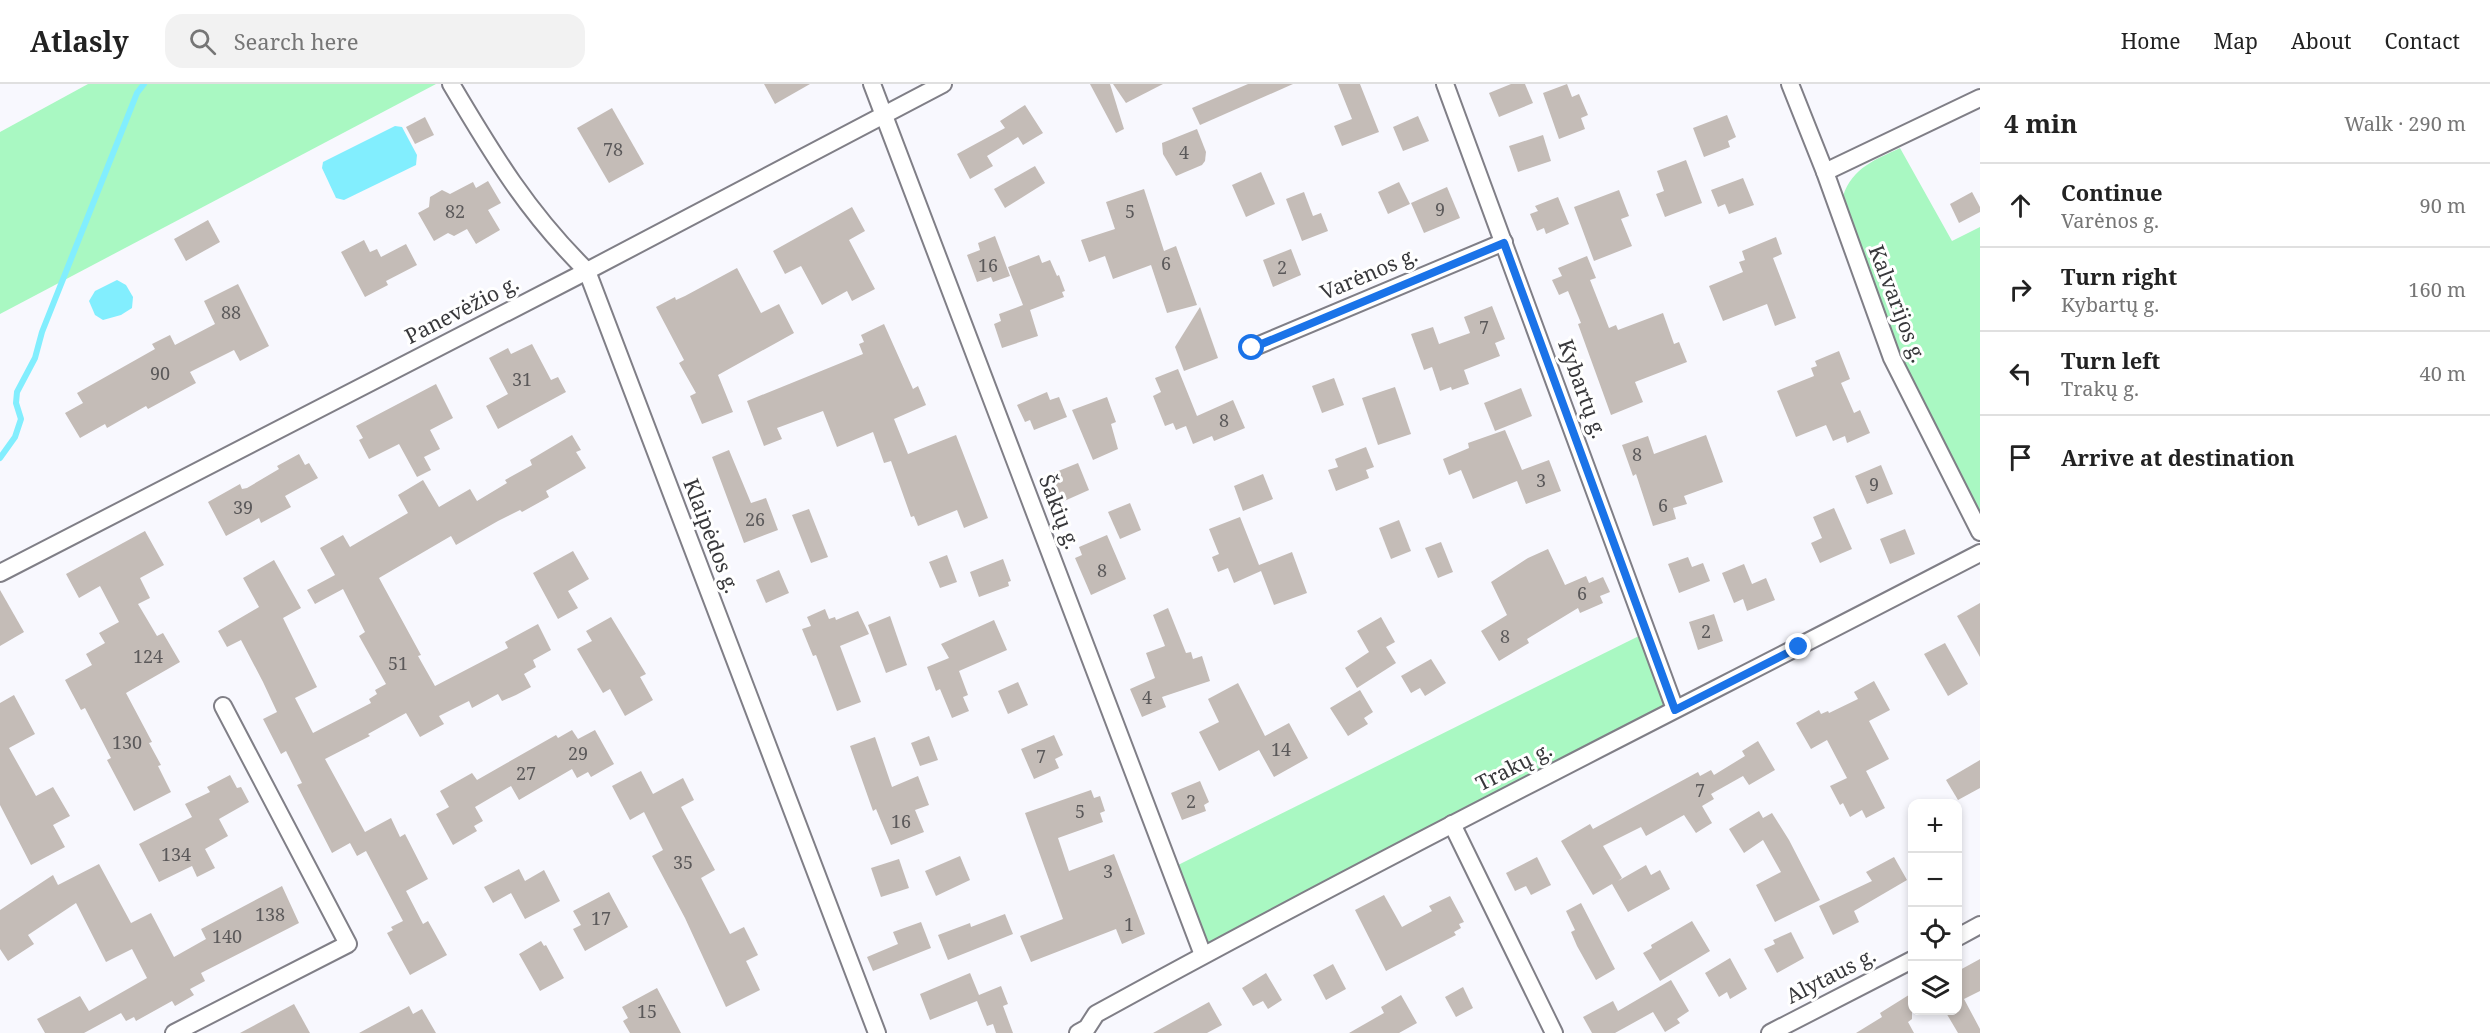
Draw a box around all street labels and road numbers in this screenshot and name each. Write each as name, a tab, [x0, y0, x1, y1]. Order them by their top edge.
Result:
street label: Varėnos g.	[1316, 240, 1421, 306]
street label: Kalvarijos g.	[1863, 241, 1933, 366]
street label: Panevėžio g.	[400, 268, 523, 350]
street label: Kybartų g.	[1552, 335, 1614, 442]
street label: Šakių g.	[1033, 470, 1087, 553]
street label: Klaipėdos g.	[677, 474, 747, 597]
street label: Trakų g.	[1471, 735, 1556, 797]
street label: Alytaus g.	[1781, 941, 1880, 1010]

